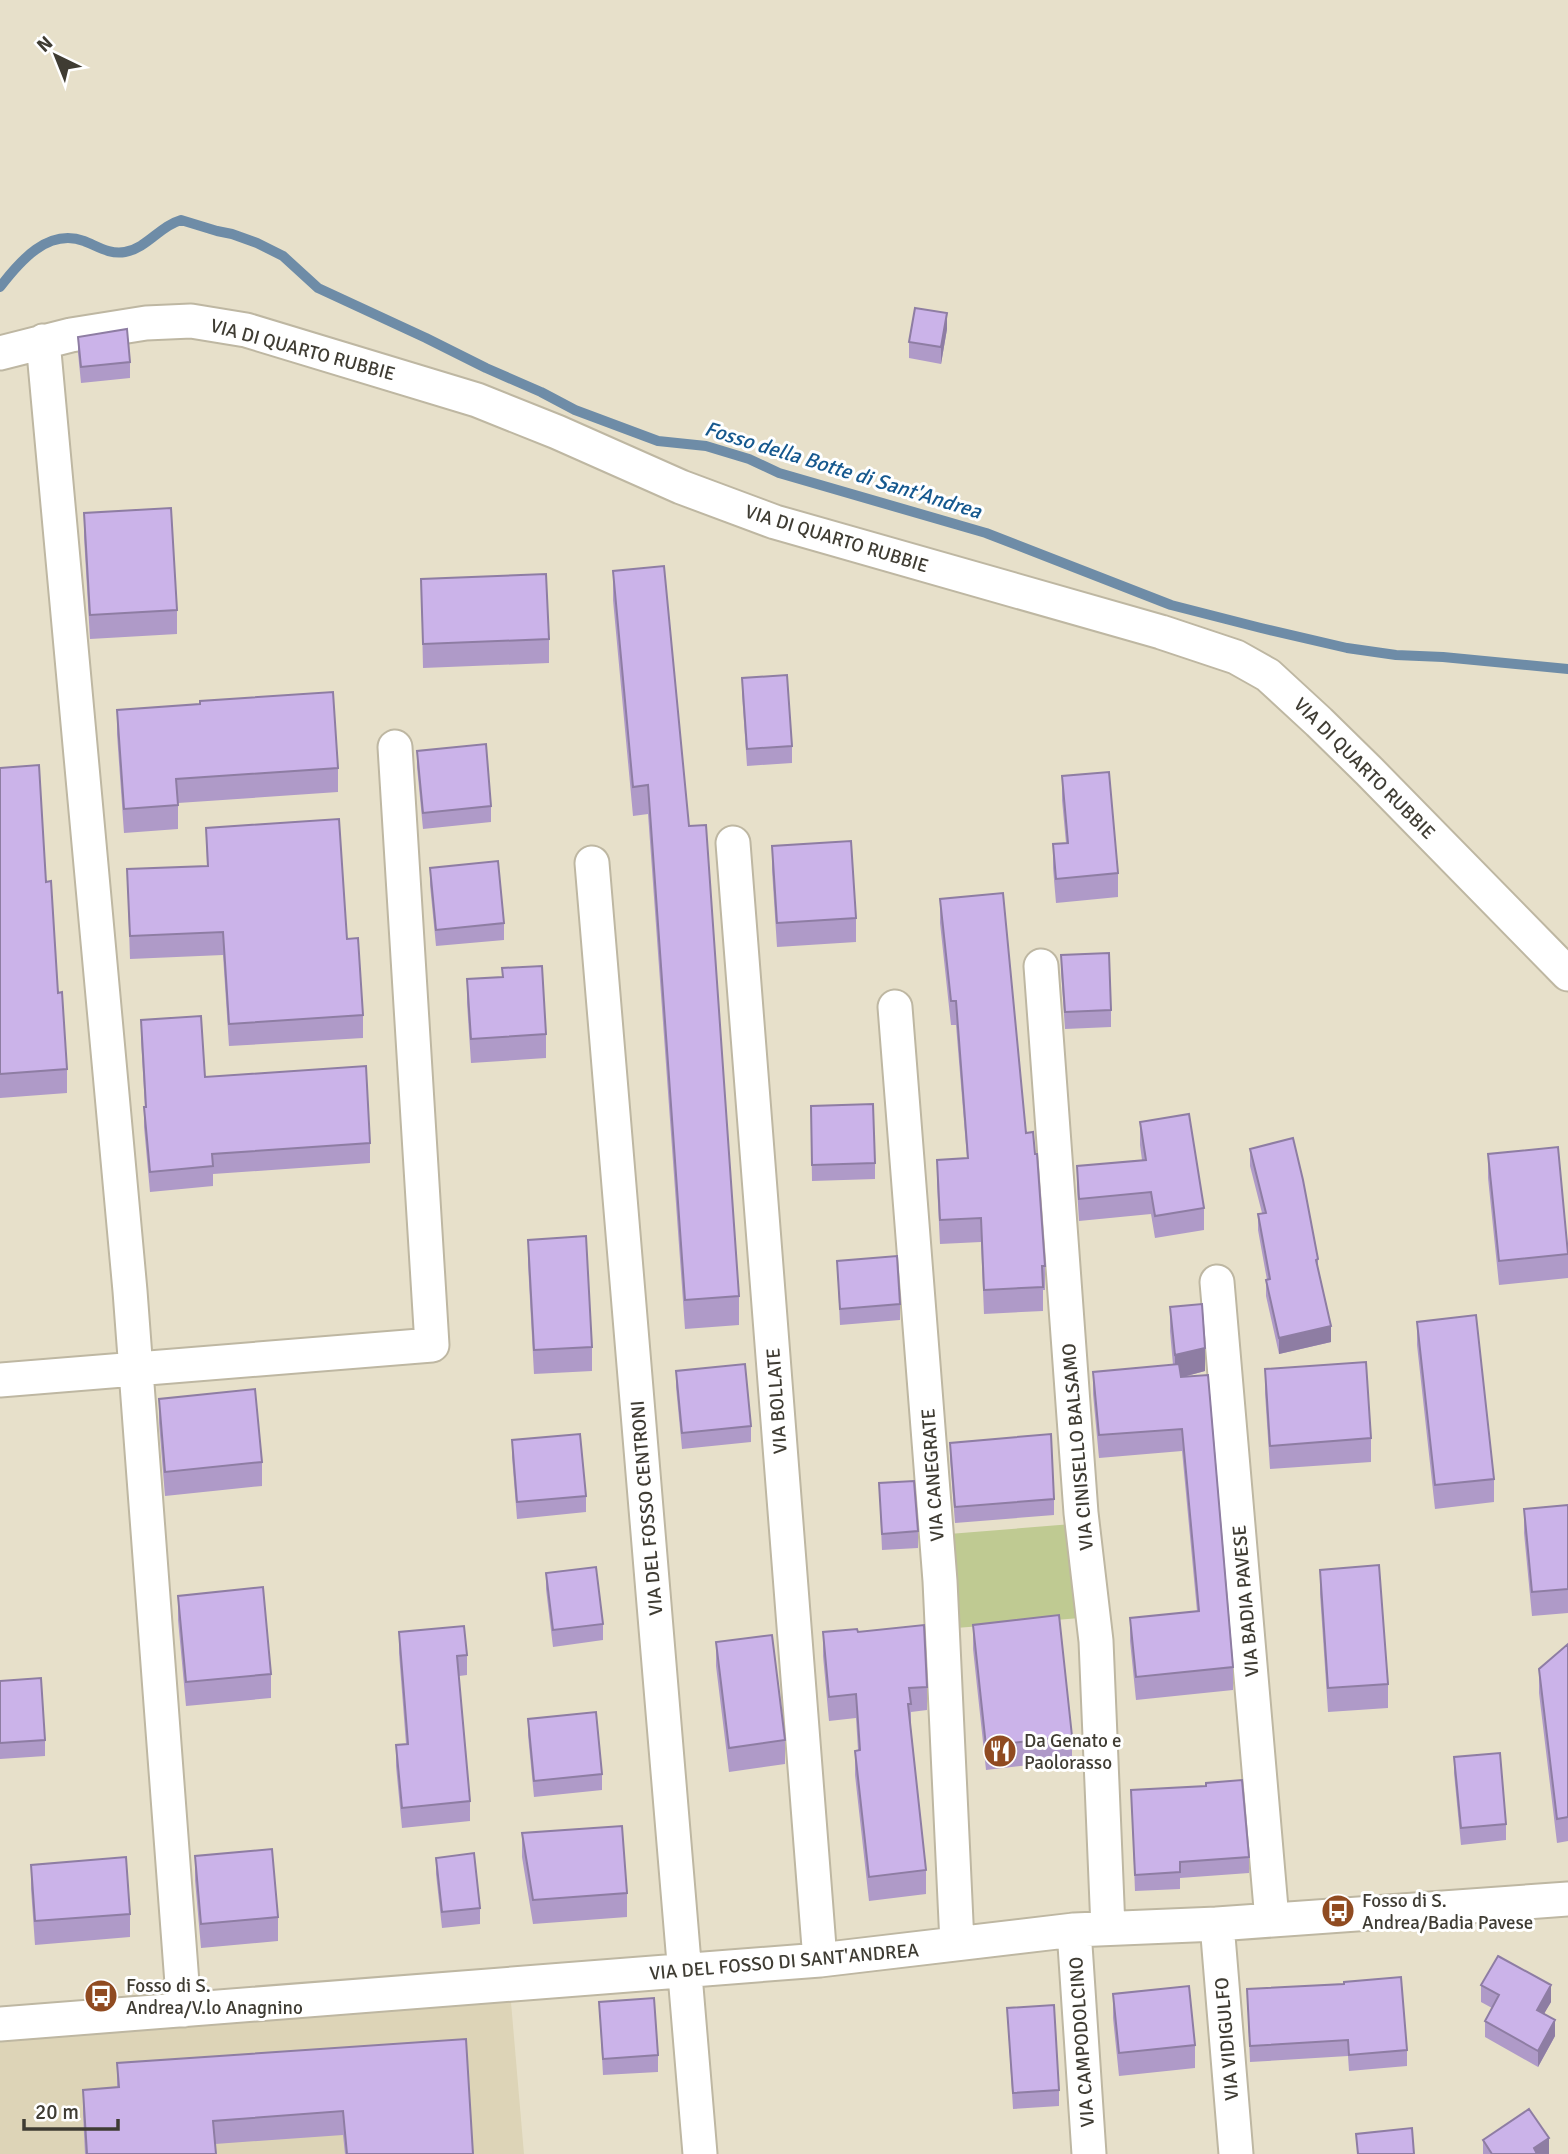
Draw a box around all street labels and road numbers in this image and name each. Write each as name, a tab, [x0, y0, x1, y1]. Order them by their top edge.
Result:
street label: VIA DI QUARTO RUBBIE	[208, 314, 398, 386]
street label: VIA DI QUARTO RUBBIE	[742, 500, 931, 578]
street label: VIA DI QUARTO RUBBIE	[1288, 693, 1440, 845]
street label: VIA CINISELLO BALSAMO	[1057, 1342, 1099, 1551]
street label: VIA BOLLATE	[761, 1347, 793, 1455]
street label: VIA DEL FOSSO CENTRONI	[626, 1399, 668, 1617]
street label: VIA CANEGRATE	[916, 1408, 950, 1542]
street label: VIA BADIA PAVESE	[1227, 1524, 1265, 1678]
street label: VIA DEL FOSSO DI SANT'ANDREA	[648, 1938, 920, 1986]
street label: VIA CAMPODOLCINO	[1064, 1956, 1100, 2128]
street label: VIA VIDIGULFO	[1210, 1976, 1244, 2102]

